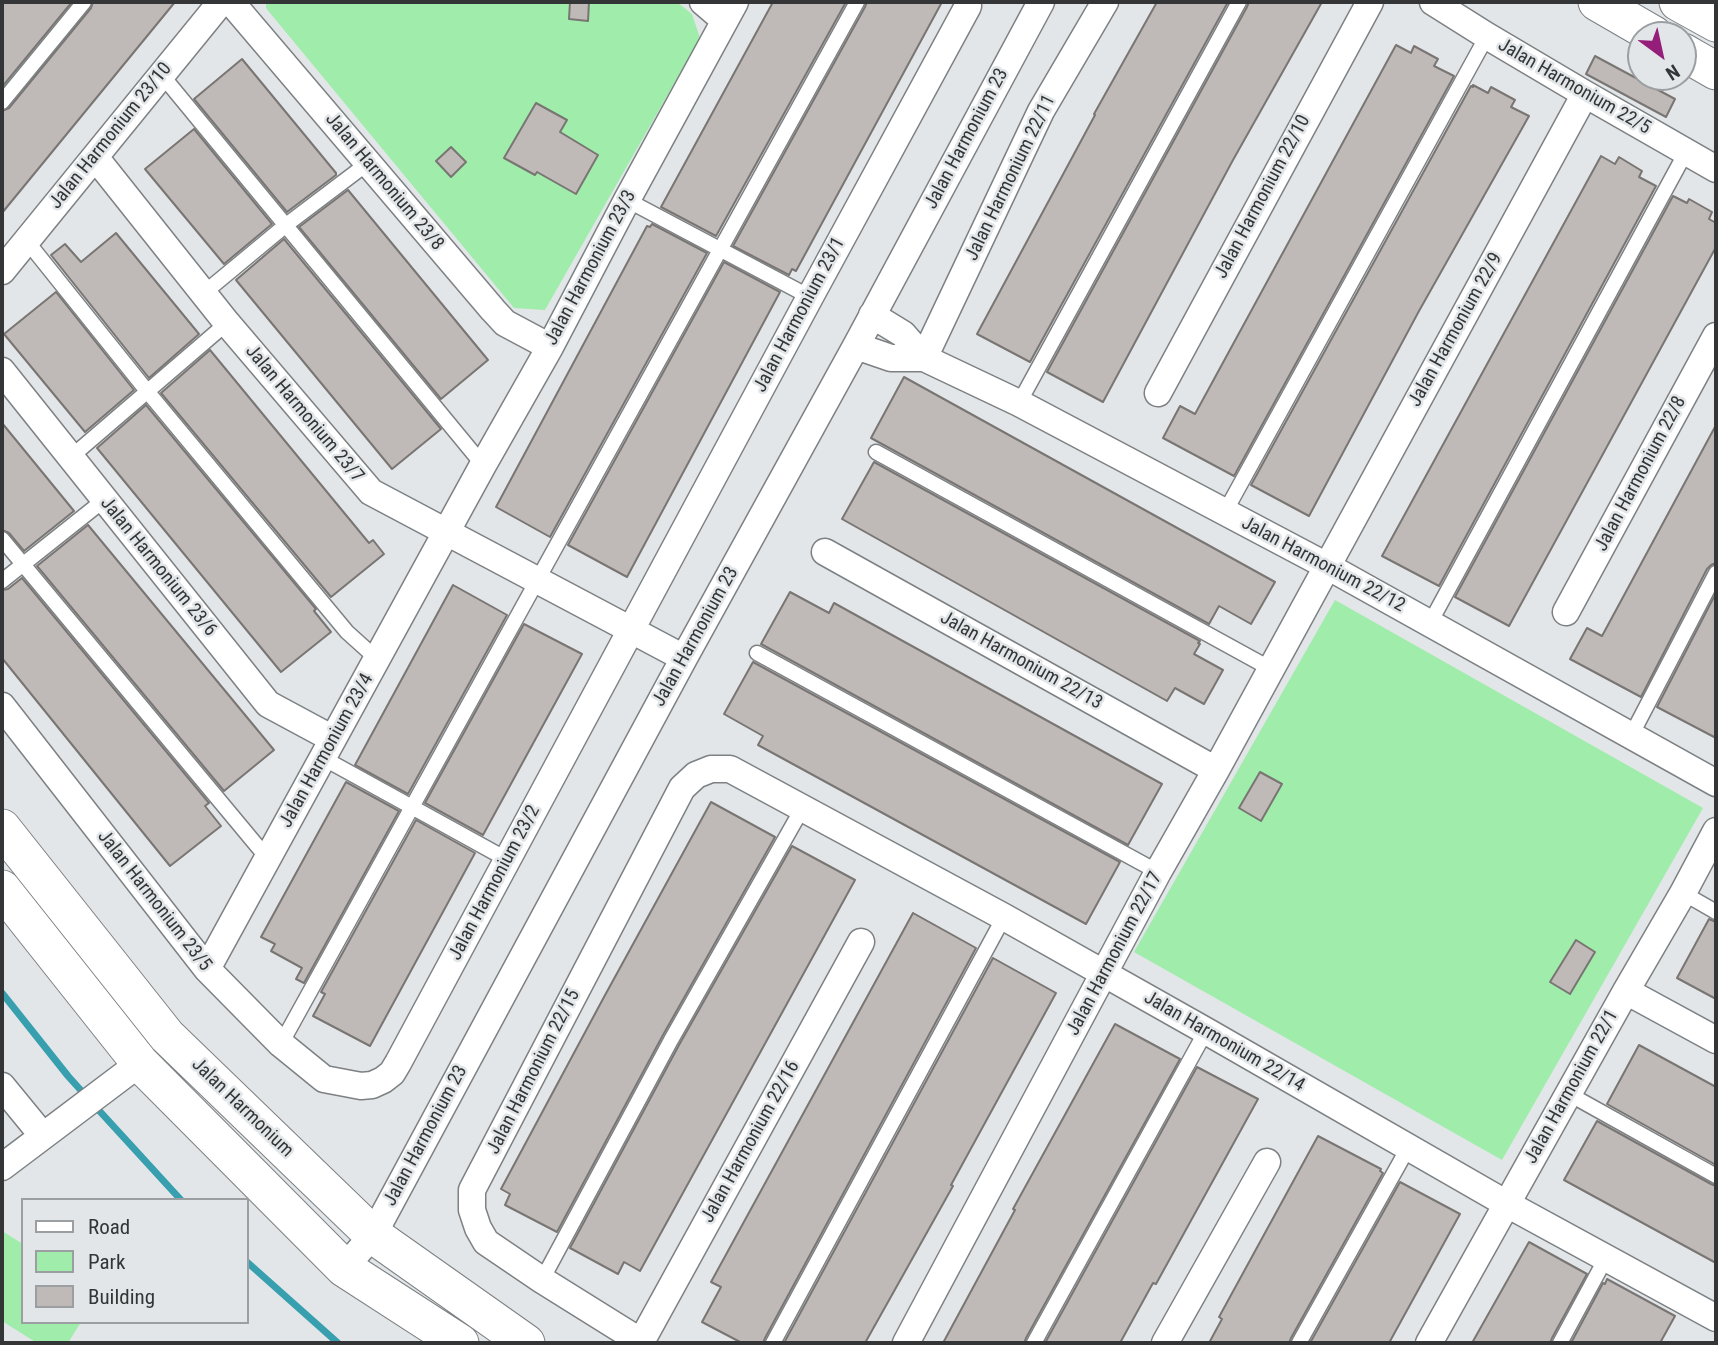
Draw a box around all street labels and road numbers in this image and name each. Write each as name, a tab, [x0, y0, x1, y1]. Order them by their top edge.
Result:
street label: Jalan Harmonium 22/5	[1494, 34, 1654, 140]
street label: Jalan Harmonium 23/10	[45, 58, 177, 214]
street label: Jalan Harmonium 23	[920, 65, 1014, 213]
street label: Jalan Harmonium 22/11	[961, 91, 1061, 265]
street label: Jalan Harmonium 23/8	[320, 109, 448, 255]
street label: Jalan Harmonium 22/10	[1210, 111, 1316, 283]
street label: Jalan Harmonium 23/3	[540, 187, 642, 349]
street label: Jalan Harmonium 23/1	[749, 234, 851, 396]
street label: Jalan Harmonium 22/9	[1404, 249, 1508, 411]
street label: Jalan Harmonium 23/7	[240, 341, 368, 487]
street label: Jalan Harmonium 22/8	[1590, 393, 1692, 555]
street label: Jalan Harmonium 23/6	[95, 493, 221, 641]
street label: Jalan Harmonium 22/12	[1237, 512, 1409, 618]
street label: Jalan Harmonium 23	[648, 563, 744, 711]
street label: Jalan Harmonium 22/13	[936, 607, 1106, 715]
street label: Jalan Harmonium 23/4	[275, 670, 379, 832]
street label: Jalan Harmonium 23/2	[444, 802, 546, 964]
street label: Jalan Harmonium 23/5	[92, 826, 216, 976]
street label: Jalan Harmonium 22/17	[1062, 868, 1168, 1040]
street label: Jalan Harmonium 22/15	[483, 986, 585, 1158]
street label: Jalan Harmonium 22/14	[1140, 987, 1308, 1097]
street label: Jalan Harmonium 22/1	[1520, 1006, 1624, 1168]
street label: Jalan Harmonium	[186, 1054, 298, 1162]
street label: Jalan Harmonium 22/16	[697, 1057, 805, 1227]
street label: Jalan Harmonium 23	[379, 1062, 473, 1210]

